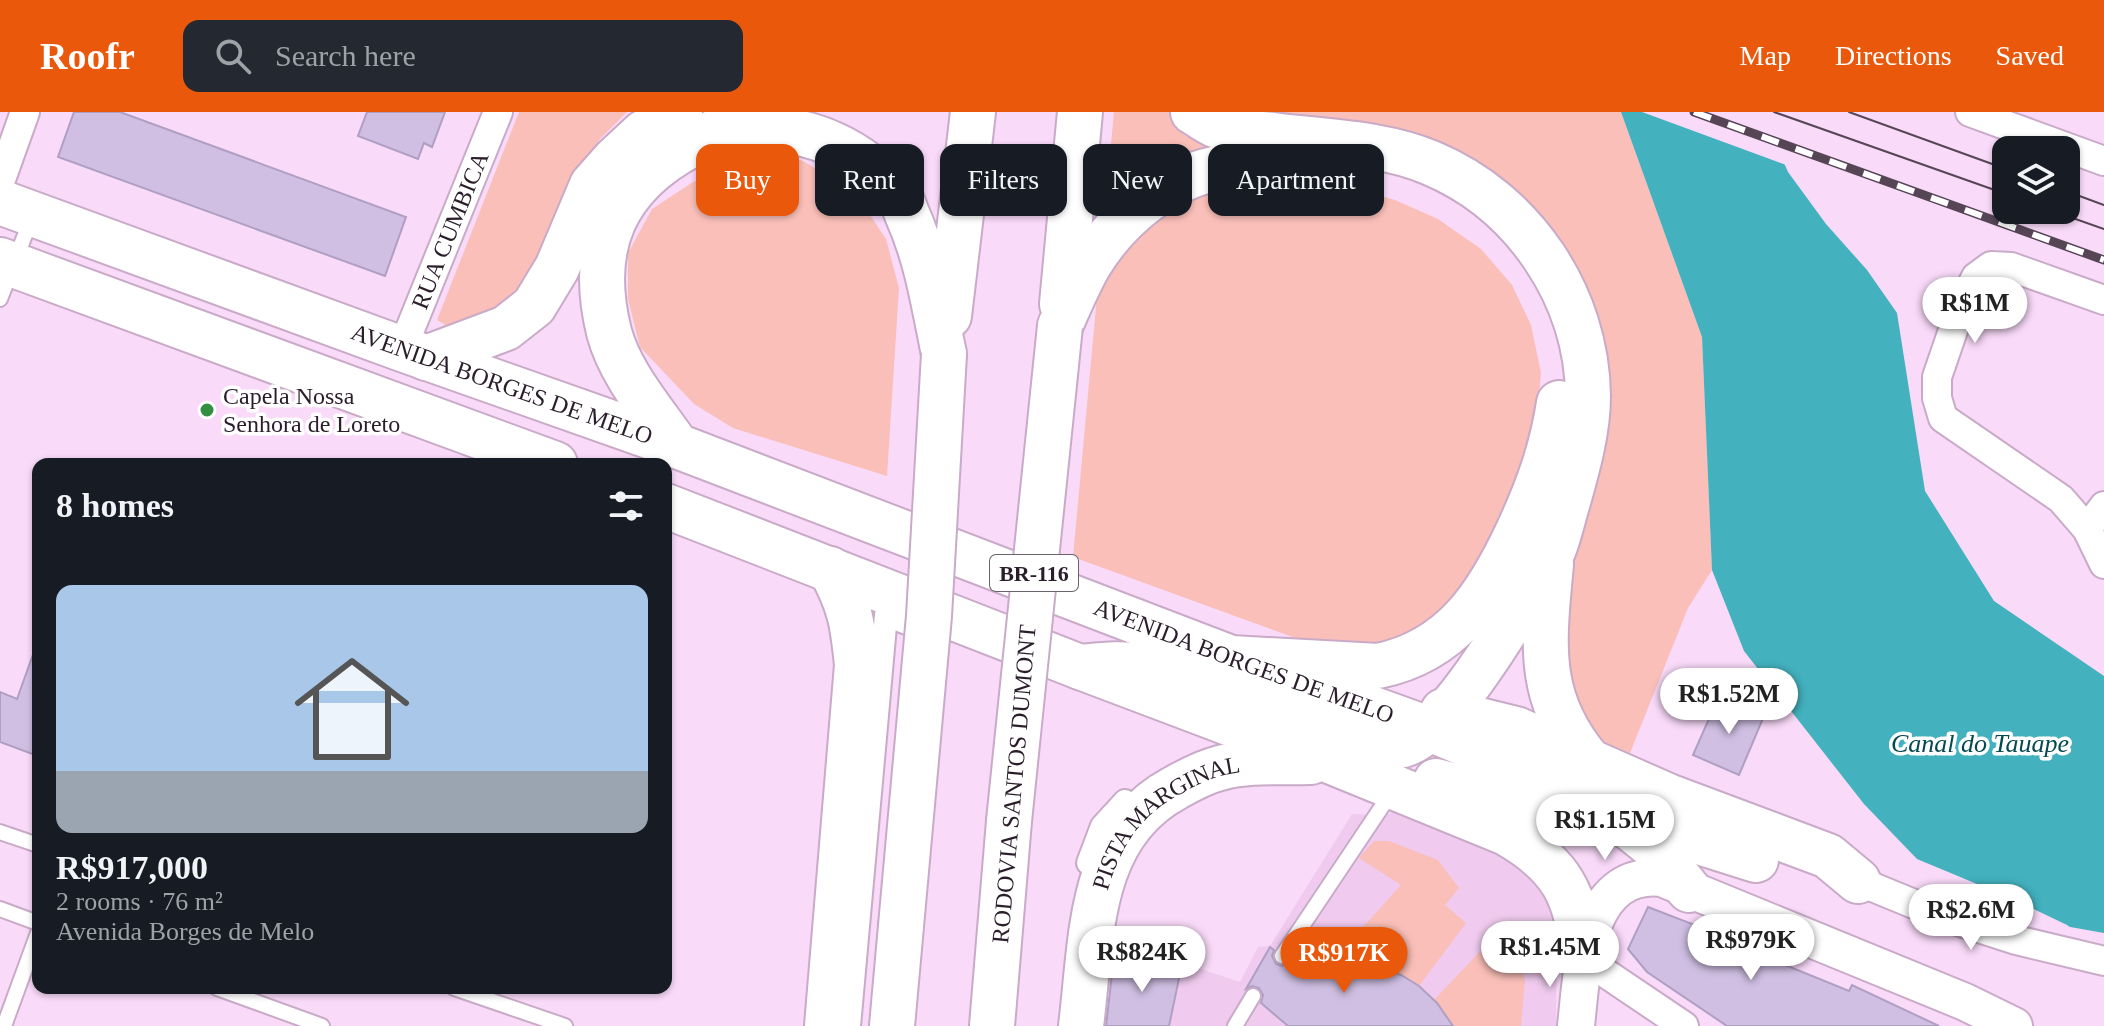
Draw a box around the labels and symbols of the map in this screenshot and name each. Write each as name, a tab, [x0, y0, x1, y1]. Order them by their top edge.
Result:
street label: RUA CUMBICA	[407, 147, 494, 313]
pin: R$1M	[1928, 277, 2022, 345]
street label: AVENIDA BORGES DE MELO	[348, 319, 656, 449]
place label: Capela Nossa Senhora de Loreto	[223, 383, 400, 437]
marker: Capela Nossa Senhora de Loreto	[198, 401, 216, 419]
road number: BR-116	[990, 555, 1078, 591]
street label: AVENIDA BORGES DE MELO	[1090, 594, 1397, 728]
street label: RODOVIA SANTOS DUMONT	[987, 623, 1041, 944]
pin: R$1.52M	[1655, 668, 1803, 736]
water label: Canal do Tauape	[1891, 729, 2069, 758]
street label: PISTA MARGINAL	[1087, 751, 1242, 893]
pin: R$1.15M	[1531, 794, 1679, 862]
pin: R$2.6M	[1906, 884, 2036, 952]
pin: R$979K	[1686, 914, 1816, 982]
pin: R$1.45M	[1476, 921, 1624, 989]
pin: R$824K	[1077, 926, 1207, 994]
pin: R$917K	[1279, 927, 1409, 995]

